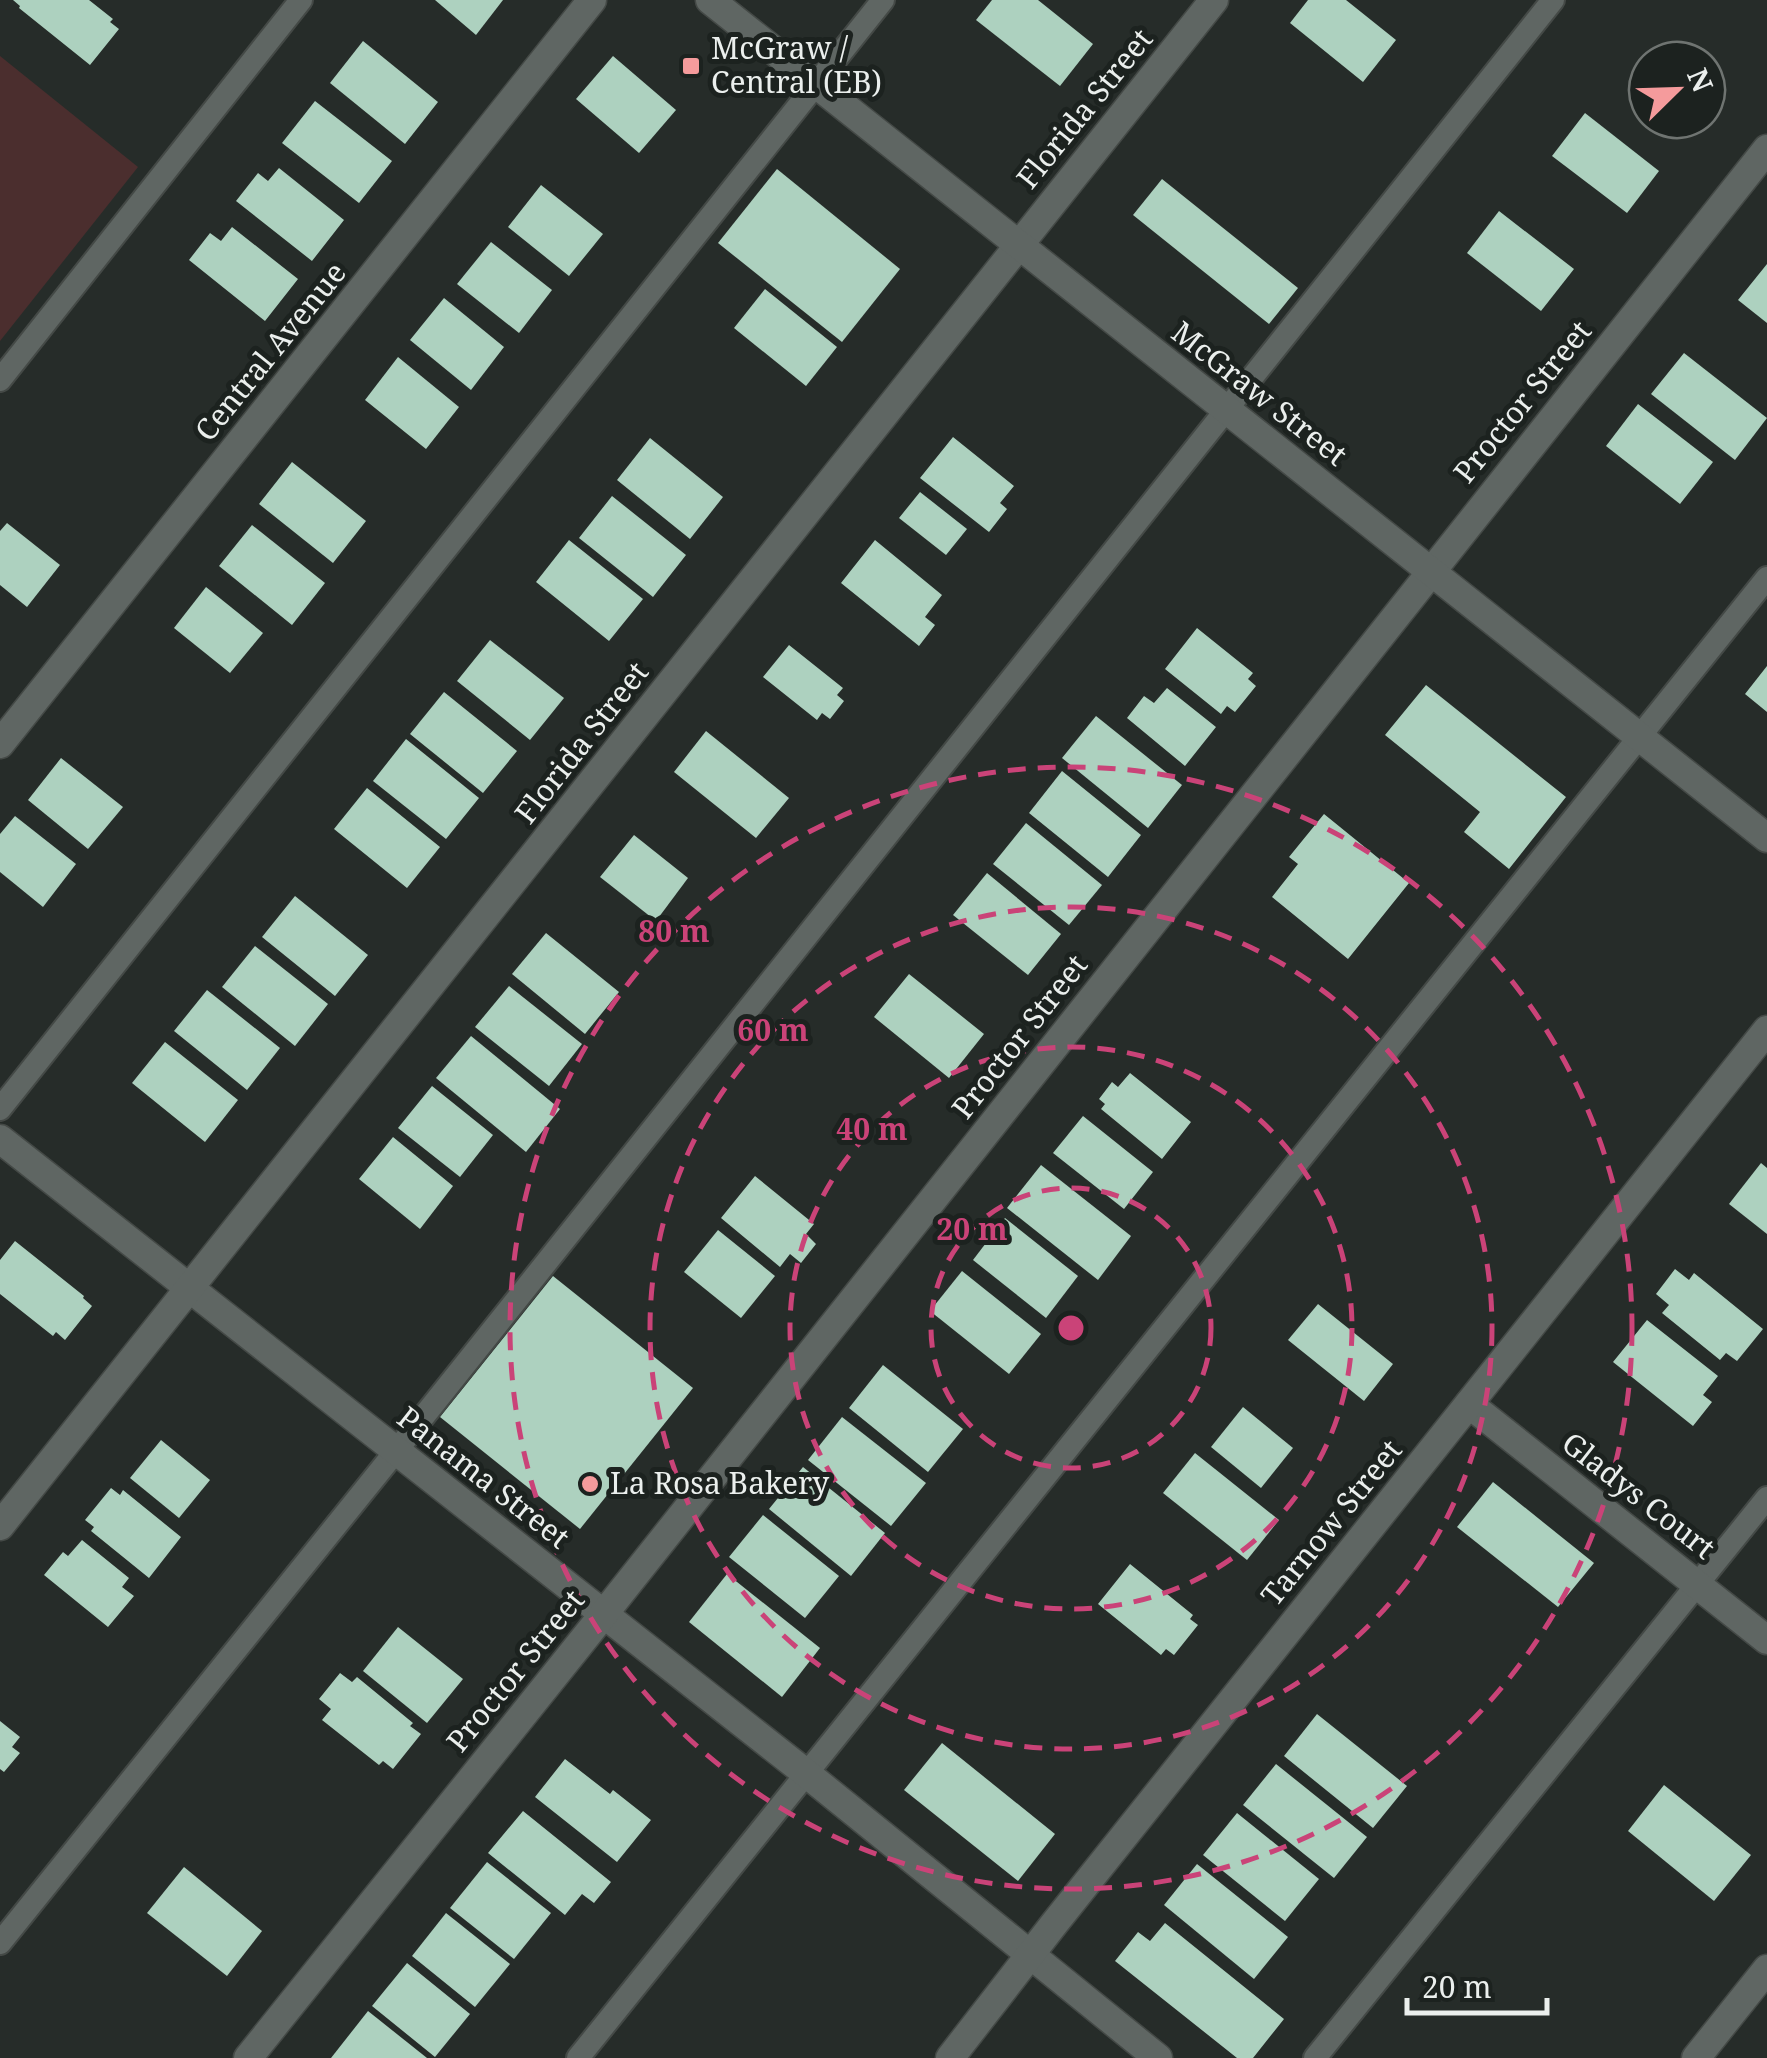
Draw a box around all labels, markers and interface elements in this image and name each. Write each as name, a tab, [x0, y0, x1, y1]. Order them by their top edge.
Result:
street label: Florida Street	[1007, 19, 1161, 197]
place label: McGraw / Central (EB)	[711, 27, 882, 102]
north arrow	[1627, 40, 1727, 140]
marker: McGraw / Central (EB)	[680, 55, 702, 77]
text: N	[1679, 62, 1723, 97]
street label: Central Avenue	[185, 253, 355, 449]
street label: McGraw Street	[1164, 311, 1356, 474]
street label: Proctor Street	[1444, 311, 1600, 491]
street label: Florida Street	[505, 653, 657, 831]
text: 80 m	[638, 910, 710, 951]
street label: Proctor Street	[942, 946, 1096, 1127]
text: 60 m	[737, 1009, 809, 1050]
text: 40 m	[836, 1108, 908, 1149]
text: 20 m	[936, 1208, 1008, 1249]
centre of rings	[1053, 1310, 1089, 1346]
street label: Panama Street	[389, 1397, 578, 1557]
street label: Gladys Court	[1554, 1422, 1724, 1568]
street label: Tarnow Street	[1251, 1430, 1410, 1614]
place label: La Rosa Bakery	[610, 1462, 829, 1503]
marker: La Rosa Bakery	[579, 1473, 601, 1495]
street label: Proctor Street	[437, 1580, 593, 1760]
scale bar	[1407, 1953, 1547, 2015]
text: 20 m	[1422, 1966, 1492, 2007]

